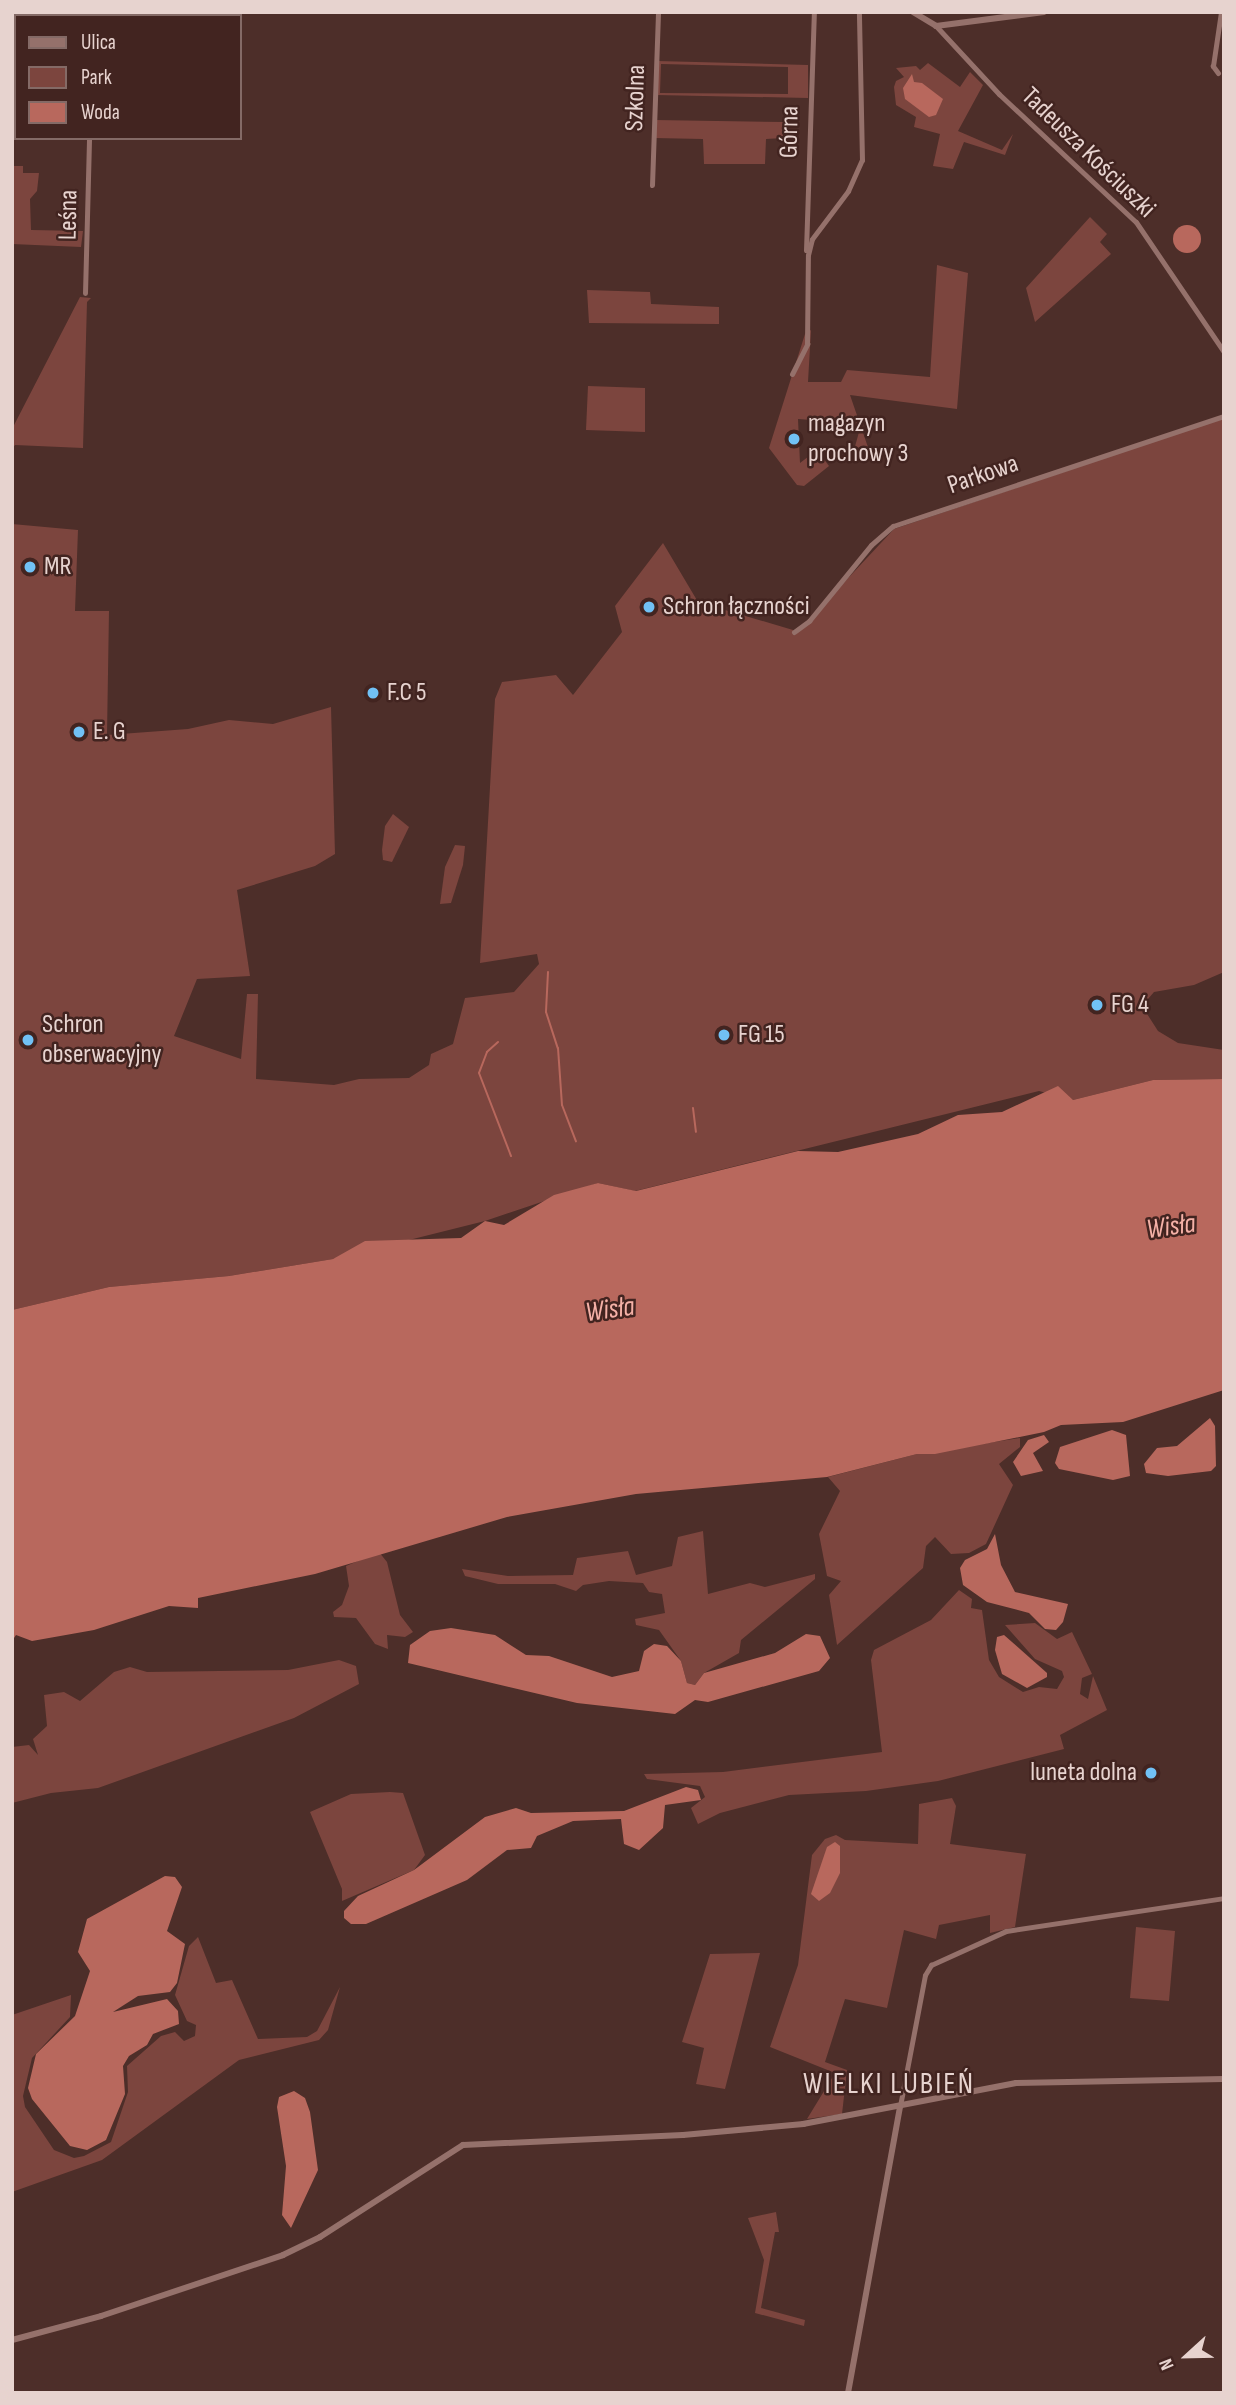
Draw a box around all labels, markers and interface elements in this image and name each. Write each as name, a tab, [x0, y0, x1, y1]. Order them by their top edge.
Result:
legend	[14, 14, 242, 140]
text: Ulica	[81, 30, 116, 55]
street label: Szkolna	[619, 64, 653, 132]
text: Park	[81, 65, 112, 90]
street label: Tadeusza Kościuszki	[1015, 81, 1161, 225]
text: Woda	[81, 100, 120, 125]
street label: Górna	[774, 106, 806, 158]
street label: Leśna	[53, 190, 85, 240]
place label: magazyn prochowy 3	[808, 408, 908, 470]
marker: magazyn prochowy 3	[786, 431, 802, 447]
street label: Parkowa	[944, 448, 1022, 502]
place label: MR	[44, 551, 71, 583]
marker: MR	[22, 559, 38, 575]
place label: Schron łączności	[663, 591, 810, 623]
marker: Schron łączności	[641, 599, 657, 615]
place label: F.C 5	[387, 677, 427, 709]
marker: F.C 5	[365, 685, 381, 701]
place label: E. G	[93, 716, 126, 748]
marker: E. G	[71, 724, 87, 740]
place label: FG 4	[1111, 989, 1149, 1021]
marker: FG 4	[1089, 997, 1105, 1013]
place label: Schron obserwacyjny	[42, 1009, 161, 1070]
place label: FG 15	[738, 1019, 785, 1051]
marker: FG 15	[716, 1027, 732, 1043]
marker: Schron obserwacyjny	[20, 1032, 36, 1048]
water label: Wisła	[1144, 1207, 1198, 1247]
water label: Wisła	[583, 1290, 637, 1330]
place label: luneta dolna	[1030, 1757, 1137, 1789]
marker: luneta dolna	[1143, 1765, 1159, 1781]
district label: WIELKI LUBIEŃ	[805, 2066, 973, 2102]
north arrow	[1152, 2321, 1222, 2391]
text: N	[1155, 2355, 1180, 2373]

